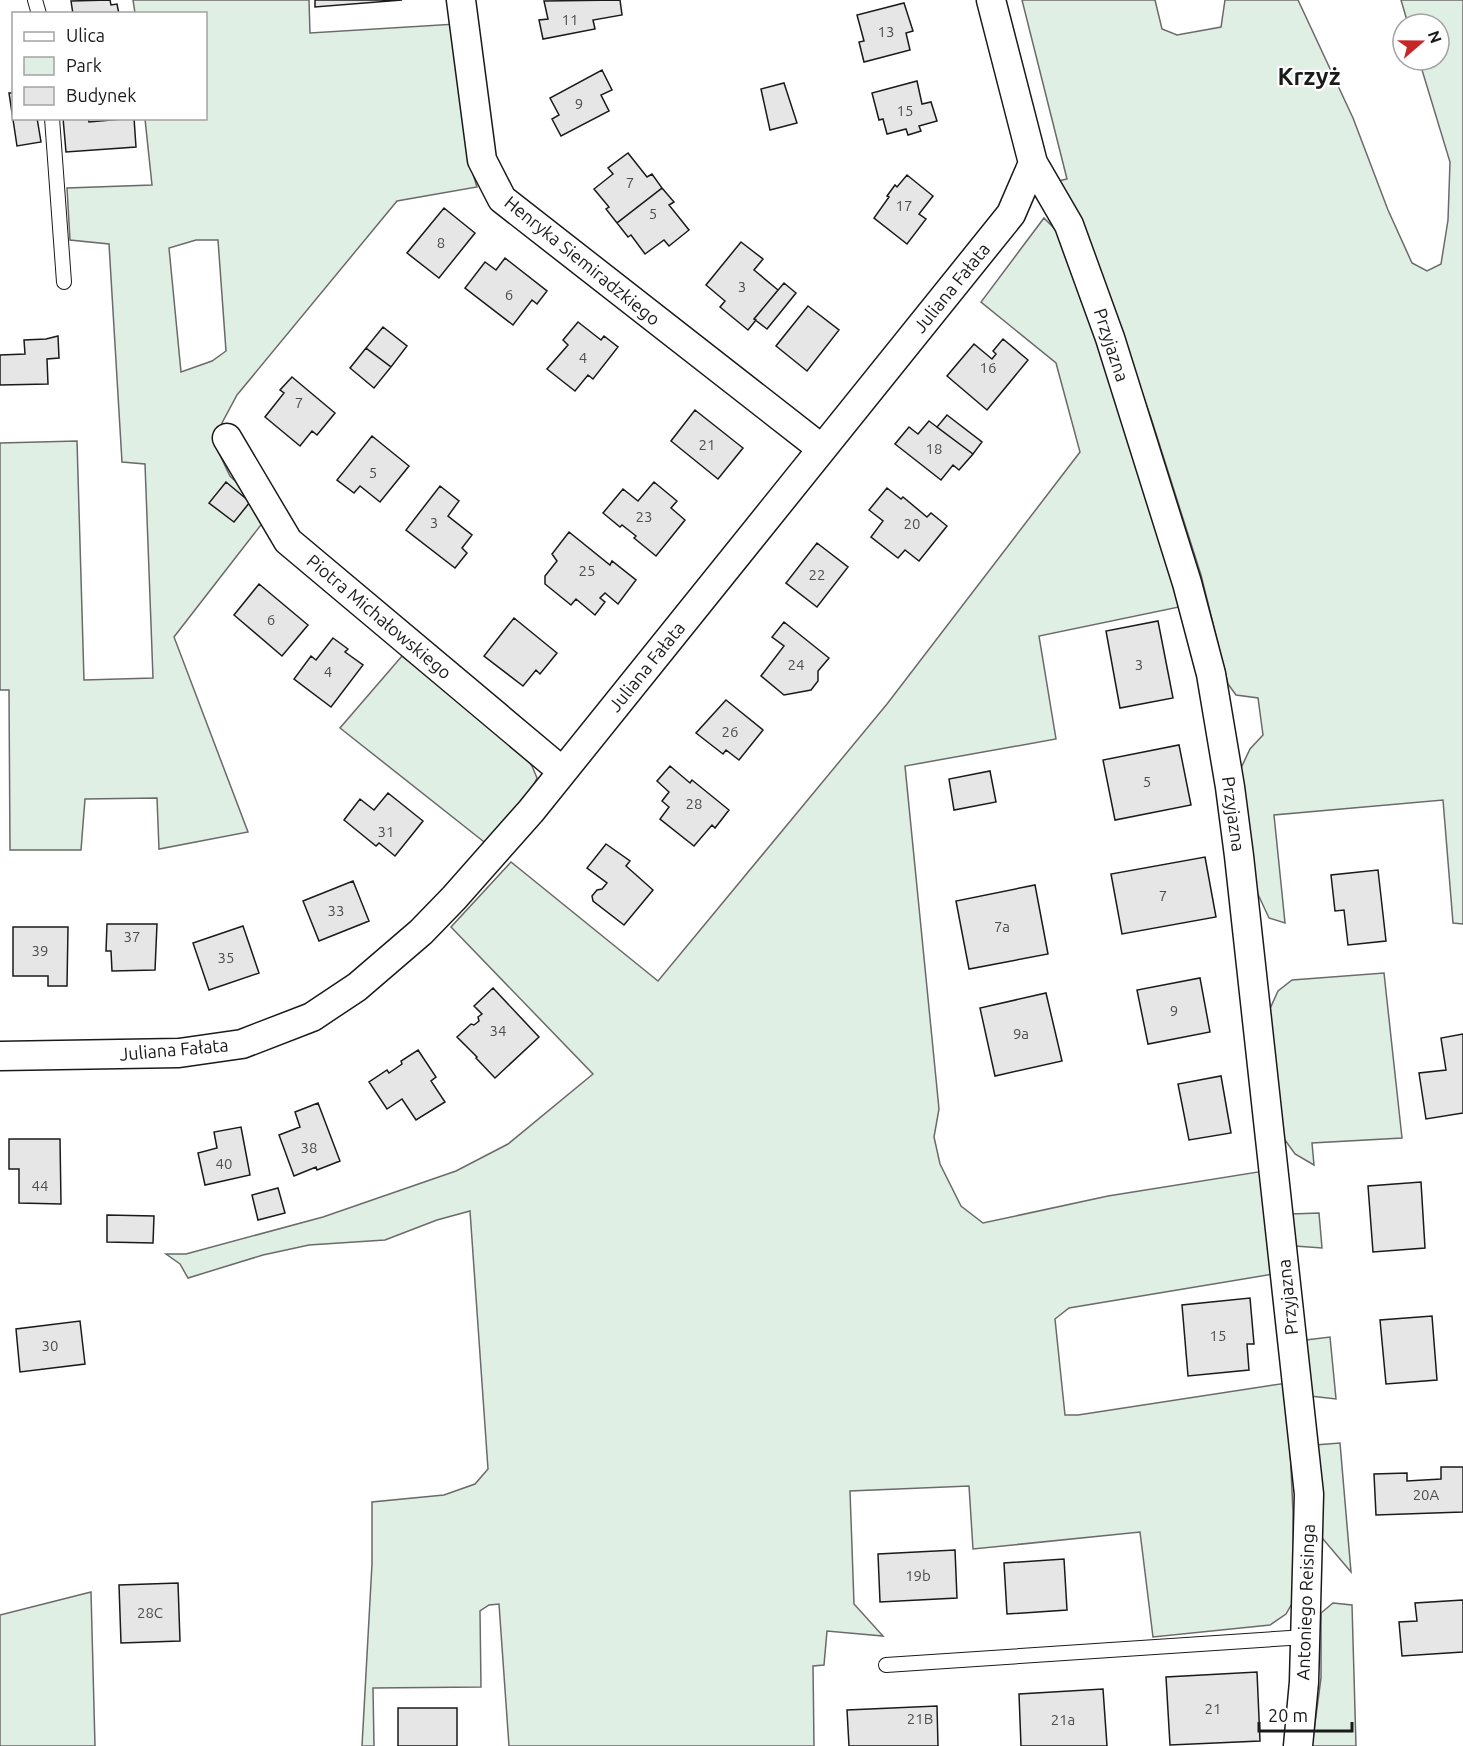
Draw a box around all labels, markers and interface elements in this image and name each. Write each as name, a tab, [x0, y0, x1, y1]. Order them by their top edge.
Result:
house number: 11	[562, 11, 578, 28]
legend	[12, 12, 207, 120]
north arrow	[1391, 12, 1451, 72]
house number: 13	[878, 23, 894, 40]
text: Ulica	[66, 25, 105, 45]
text: N	[1425, 28, 1446, 46]
text: Park	[66, 55, 102, 75]
district label: Krzyż	[1278, 63, 1340, 90]
text: Budynek	[66, 85, 136, 105]
house number: 9	[575, 95, 583, 112]
house number: 15	[897, 102, 913, 119]
house number: 7	[626, 174, 634, 191]
street label: Henryka Siemiradzkiego	[501, 191, 664, 329]
house number: 17	[896, 197, 912, 214]
house number: 5	[649, 205, 657, 222]
house number: 8	[437, 234, 445, 251]
street label: Juliana Fałata	[909, 239, 993, 336]
house number: 3	[738, 278, 746, 295]
house number: 6	[505, 286, 513, 303]
street label: Przyjazna	[1091, 305, 1133, 384]
house number: 4	[579, 349, 587, 366]
house number: 16	[980, 359, 996, 376]
house number: 7	[295, 394, 303, 411]
house number: 21	[699, 436, 715, 453]
house number: 18	[926, 440, 942, 457]
house number: 5	[369, 464, 377, 481]
house number: 23	[636, 508, 652, 525]
house number: 3	[430, 514, 438, 531]
house number: 20	[904, 515, 920, 532]
street label: Piotra Michałowskiego	[303, 550, 456, 682]
house number: 25	[579, 562, 595, 579]
house number: 22	[809, 566, 825, 583]
house number: 6	[267, 611, 275, 628]
street label: Juliana Fałata	[604, 618, 688, 715]
house number: 24	[788, 656, 804, 673]
house number: 3	[1135, 656, 1143, 673]
house number: 4	[324, 663, 332, 680]
house number: 26	[722, 723, 738, 740]
house number: 5	[1143, 773, 1151, 790]
street label: Przyjazna	[1219, 775, 1249, 853]
house number: 28	[686, 795, 702, 812]
house number: 31	[378, 823, 394, 840]
house number: 7	[1159, 887, 1167, 904]
house number: 33	[328, 902, 344, 919]
house number: 7a	[994, 918, 1010, 935]
house number: 37	[124, 928, 140, 945]
house number: 39	[32, 942, 48, 959]
house number: 35	[218, 949, 234, 966]
house number: 9	[1170, 1002, 1178, 1019]
house number: 34	[490, 1022, 506, 1039]
house number: 9a	[1013, 1025, 1029, 1042]
street label: Juliana Fałata	[118, 1034, 229, 1064]
house number: 38	[301, 1139, 317, 1156]
house number: 40	[216, 1155, 232, 1172]
house number: 44	[32, 1177, 48, 1194]
street label: Przyjazna	[1273, 1258, 1301, 1336]
house number: 15	[1210, 1327, 1226, 1344]
house number: 30	[42, 1337, 58, 1354]
house number: 20A	[1413, 1486, 1440, 1503]
street label: Antoniego Reisinga	[1292, 1523, 1318, 1681]
house number: 19b	[905, 1567, 931, 1584]
house number: 28C	[137, 1604, 163, 1621]
scale bar	[1259, 1695, 1352, 1733]
house number: 21	[1205, 1700, 1221, 1717]
text: 20 m	[1268, 1705, 1308, 1725]
house number: 21B	[907, 1710, 933, 1727]
house number: 21a	[1051, 1711, 1075, 1728]

